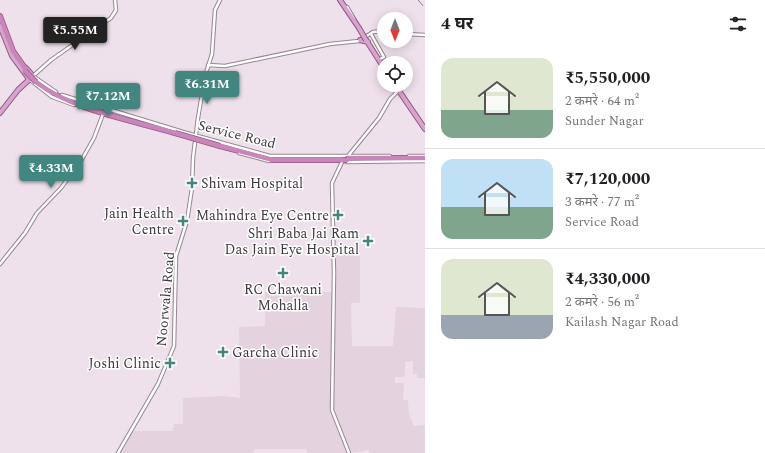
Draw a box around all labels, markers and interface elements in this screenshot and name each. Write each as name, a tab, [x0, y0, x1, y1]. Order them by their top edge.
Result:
text: 4 घर	[441, 11, 473, 37]
north arrow	[377, 12, 413, 48]
map controls	[377, 12, 413, 92]
icon: filters	[727, 13, 749, 35]
pin: ₹5.55M	[42, 17, 108, 51]
text: ₹5.55M	[52, 20, 98, 40]
button: locate	[377, 56, 413, 92]
text: ₹5,550,000	[565, 65, 650, 91]
pin: ₹6.31M	[174, 71, 240, 105]
text: ₹6.31M	[184, 74, 230, 94]
icon: home	[473, 74, 521, 122]
pin: ₹7.12M	[75, 83, 141, 117]
text: ₹7.12M	[85, 86, 131, 106]
text: 2 कमरे · 64 m²	[565, 91, 639, 111]
text: Sunder Nagar	[565, 111, 644, 131]
street label: Service Road	[196, 115, 278, 154]
pin: ₹4.33M	[18, 155, 84, 189]
text: ₹4.33M	[28, 158, 74, 178]
text: ₹7,120,000	[565, 166, 650, 192]
place label: Shivam Hospital	[201, 173, 303, 194]
icon: home	[473, 175, 521, 223]
marker: Shivam Hospital	[186, 177, 198, 189]
text: 3 कमरे · 77 m²	[565, 192, 639, 212]
place label: Jain Health Centre	[104, 203, 174, 240]
place label: Mahindra Eye Centre	[196, 205, 329, 226]
marker: Mahindra Eye Centre	[332, 209, 344, 221]
text: Service Road	[565, 212, 639, 232]
marker: Jain Health Centre	[177, 215, 189, 227]
place label: Shri Baba Jai Ram Das Jain Eye Hospital	[225, 223, 359, 260]
marker: Shri Baba Jai Ram Das Jain Eye Hospital	[362, 235, 374, 247]
street label: Noorwala Road	[151, 251, 180, 347]
text: ₹4,330,000	[565, 266, 650, 292]
marker: RC Chawani Mohalla	[277, 267, 289, 279]
icon: home	[473, 275, 521, 323]
place label: RC Chawani Mohalla	[244, 279, 322, 316]
text: 2 कमरे · 56 m²	[565, 292, 639, 312]
text: Kailash Nagar Road	[565, 312, 679, 332]
place label: Garcha Clinic	[232, 342, 318, 363]
marker: Garcha Clinic	[217, 346, 229, 358]
place label: Joshi Clinic	[88, 353, 161, 374]
marker: Joshi Clinic	[164, 357, 176, 369]

